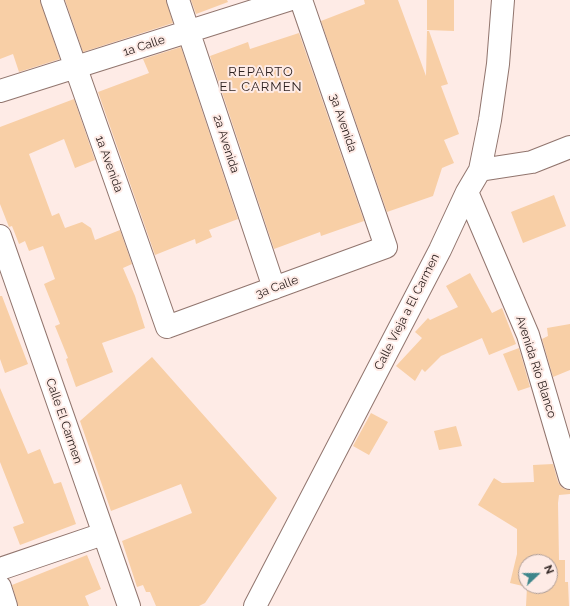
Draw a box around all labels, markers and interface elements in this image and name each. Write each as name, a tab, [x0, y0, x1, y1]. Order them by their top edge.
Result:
street label: 1a Calle	[121, 32, 167, 60]
district label: REPARTO EL CARMEN	[219, 64, 303, 95]
street label: 3a Avenida	[326, 92, 360, 154]
street label: 2a Avenida	[210, 113, 242, 175]
street label: 1a Avenida	[92, 134, 126, 194]
street label: Calle Vieja a El Carmen	[371, 251, 443, 373]
street label: 3a Calle	[254, 273, 300, 301]
street label: Avenida Río Blanco	[513, 314, 559, 420]
street label: Calle El Carmen	[43, 377, 85, 465]
north arrow	[518, 554, 558, 594]
text: N	[541, 563, 556, 576]

